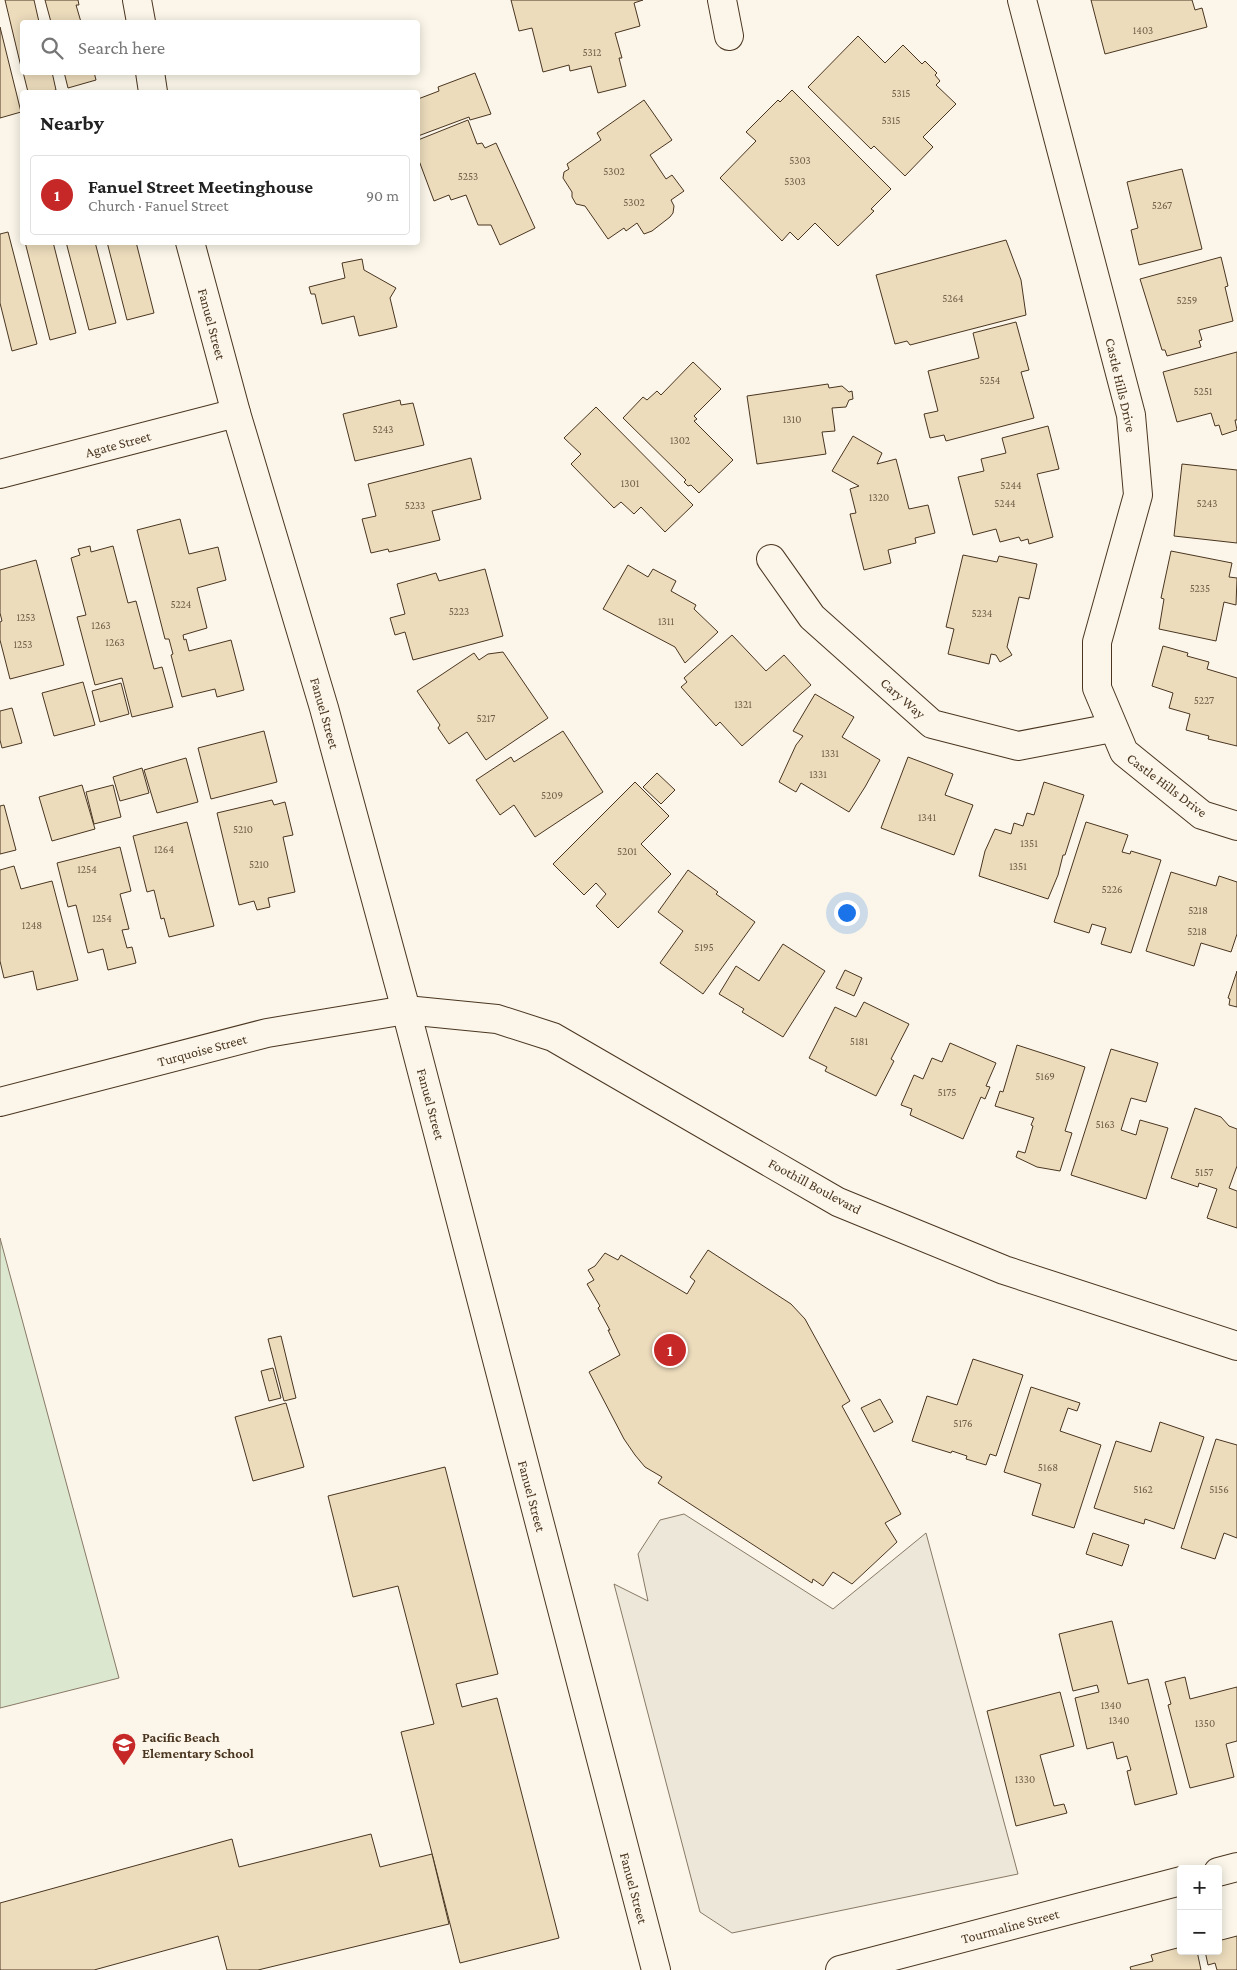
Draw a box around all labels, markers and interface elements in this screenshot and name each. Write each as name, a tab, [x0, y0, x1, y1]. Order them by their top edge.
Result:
search box	[20, 20, 420, 75]
house number: 1403	[1133, 24, 1153, 36]
icon: search	[38, 34, 66, 62]
text: Search here	[78, 37, 165, 58]
house number: 5312	[582, 46, 602, 58]
house number: 5315	[891, 87, 911, 99]
text: Nearby	[40, 111, 104, 135]
house number: 5315	[881, 114, 901, 126]
house number: 5303	[789, 154, 811, 166]
house number: 5302	[603, 165, 625, 177]
house number: 5253	[458, 170, 478, 182]
house number: 5303	[784, 175, 806, 187]
text: Fanuel Street Meetinghouse	[88, 176, 313, 197]
text: 1	[54, 187, 60, 204]
text: 90 m	[366, 187, 399, 204]
house number: 5302	[623, 196, 645, 208]
text: Church · Fanuel Street	[88, 197, 229, 214]
house number: 5267	[1152, 199, 1172, 211]
street label: Fanuel Street	[195, 287, 229, 362]
house number: 5264	[942, 292, 964, 304]
house number: 5259	[1177, 294, 1197, 306]
street label: Castle Hills Drive	[1102, 336, 1140, 434]
house number: 5254	[980, 374, 1001, 386]
house number: 5251	[1194, 385, 1213, 397]
house number: 1310	[783, 413, 801, 425]
house number: 5243	[373, 423, 393, 435]
street label: Agate Street	[83, 427, 153, 460]
house number: 1302	[670, 434, 690, 446]
house number: 1301	[621, 477, 640, 489]
house number: 5244	[1000, 479, 1022, 491]
house number: 1320	[869, 491, 889, 503]
house number: 5244	[994, 497, 1016, 509]
house number: 5243	[1197, 497, 1217, 509]
house number: 5233	[405, 499, 425, 511]
house number: 5235	[1190, 582, 1210, 594]
house number: 5224	[171, 598, 192, 610]
house number: 5223	[449, 605, 469, 617]
house number: 5234	[971, 607, 993, 619]
house number: 1253	[16, 611, 36, 623]
house number: 1311	[658, 615, 674, 627]
house number: 1263	[91, 619, 111, 631]
house number: 1263	[105, 636, 125, 648]
house number: 1253	[13, 638, 33, 650]
street label: Cary Way	[877, 674, 929, 722]
street label: Fanuel Street	[307, 676, 343, 751]
house number: 5227	[1194, 694, 1214, 706]
house number: 1321	[734, 698, 752, 710]
house number: 5217	[477, 712, 495, 724]
house number: 1331	[821, 747, 839, 759]
street label: Castle Hills Drive	[1124, 750, 1210, 820]
house number: 1331	[809, 768, 827, 780]
house number: 5209	[541, 789, 563, 801]
house number: 1341	[918, 811, 936, 823]
house number: 5210	[233, 823, 253, 835]
house number: 1351	[1020, 837, 1038, 849]
house number: 1264	[154, 843, 174, 855]
house number: 5201	[617, 845, 637, 857]
house number: 5210	[249, 858, 269, 870]
house number: 1351	[1009, 860, 1027, 872]
house number: 1254	[77, 863, 97, 875]
house number: 5226	[1102, 883, 1122, 895]
your location	[834, 900, 860, 926]
house number: 5218	[1188, 904, 1208, 916]
house number: 1254	[92, 912, 112, 924]
house number: 1248	[22, 919, 42, 931]
house number: 5218	[1187, 925, 1207, 937]
house number: 5195	[694, 941, 714, 953]
street label: Turquoise Street	[156, 1030, 249, 1070]
house number: 5181	[850, 1035, 869, 1047]
street label: Fanuel Street	[414, 1067, 448, 1142]
house number: 5169	[1035, 1070, 1055, 1082]
house number: 5175	[938, 1086, 956, 1098]
house number: 5163	[1095, 1118, 1115, 1130]
street label: Foothill Boulevard	[766, 1155, 865, 1218]
house number: 5157	[1195, 1166, 1213, 1178]
pin: 1	[654, 1331, 686, 1369]
house number: 5176	[953, 1417, 973, 1429]
street label: Fanuel Street	[515, 1459, 549, 1534]
house number: 5168	[1038, 1461, 1058, 1473]
house number: 5162	[1133, 1483, 1153, 1495]
house number: 5156	[1209, 1483, 1229, 1495]
house number: 1340	[1101, 1699, 1121, 1711]
house number: 1340	[1109, 1714, 1129, 1726]
house number: 1350	[1195, 1717, 1215, 1729]
place label: Pacific Beach Elementary School	[142, 1729, 254, 1761]
school or university icon: Pacific Beach Elementary School	[111, 1732, 137, 1766]
house number: 1330	[1015, 1773, 1035, 1785]
street label: Fanuel Street	[617, 1851, 651, 1926]
map controls	[1177, 1865, 1222, 1955]
button: +	[1177, 1865, 1222, 1910]
street label: Tourmaline Street	[959, 1905, 1061, 1947]
button: −	[1177, 1910, 1222, 1955]

